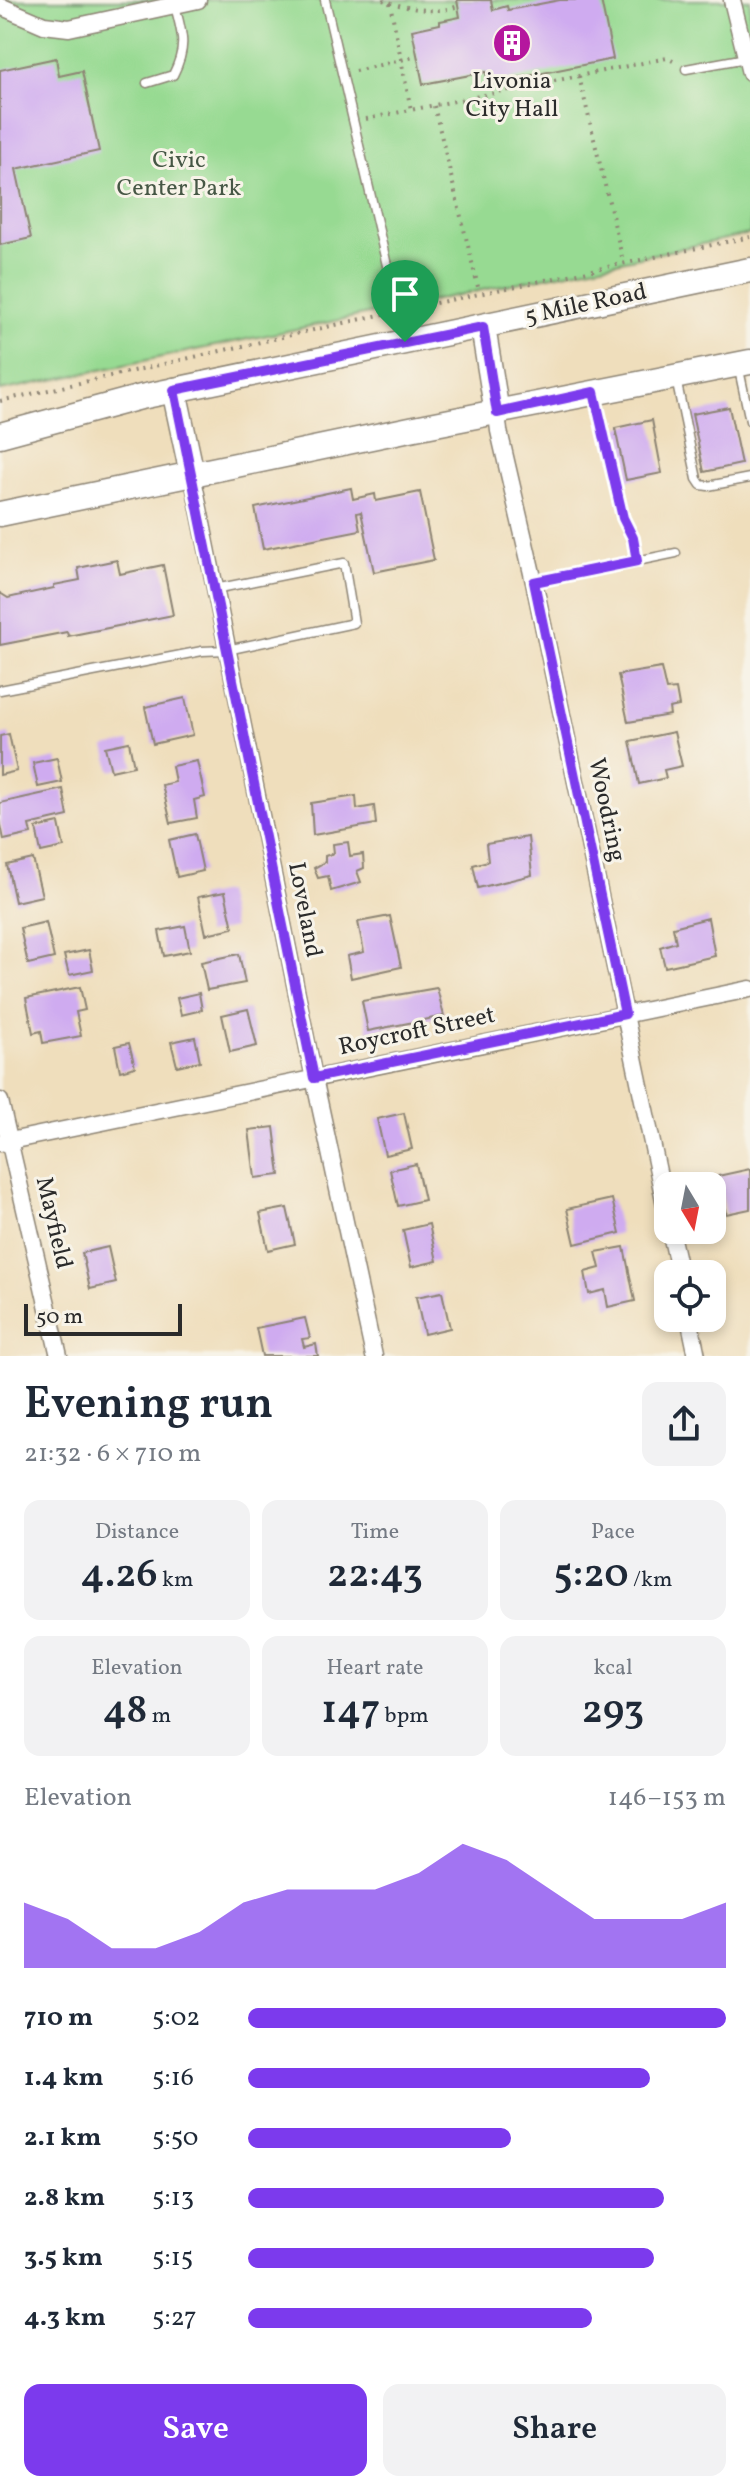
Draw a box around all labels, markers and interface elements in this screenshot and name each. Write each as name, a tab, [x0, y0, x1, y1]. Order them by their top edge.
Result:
building icon: Livonia City Hall	[491, 22, 533, 64]
place label: Livonia City Hall	[466, 65, 558, 127]
park label: Civic Center Park	[117, 144, 241, 206]
pin	[371, 260, 439, 342]
icon: arrive	[383, 272, 427, 316]
street label: 5 Mile Road	[522, 276, 650, 334]
street label: Woodring	[578, 755, 634, 865]
street label: Loveland	[278, 859, 330, 961]
street label: Roycroft Street	[336, 999, 498, 1065]
north arrow	[654, 1172, 726, 1244]
map controls	[654, 1172, 726, 1332]
street label: Mayfield	[26, 1174, 80, 1272]
button: locate	[654, 1260, 726, 1332]
scale bar	[24, 1300, 182, 1336]
text: 50 m	[36, 1302, 83, 1333]
text: Evening run	[24, 1375, 273, 1436]
button: share	[642, 1382, 726, 1466]
text: 21:32 · 6 × 710 m	[24, 1436, 201, 1472]
text: Distance	[95, 1517, 179, 1548]
text: Time	[351, 1517, 399, 1548]
text: Pace	[591, 1517, 635, 1548]
text: 4.26	[81, 1548, 158, 1604]
text: 22:43	[327, 1548, 423, 1604]
text: 5:20	[554, 1548, 629, 1604]
text: km	[158, 1565, 193, 1596]
text: /km	[629, 1565, 672, 1596]
text: Elevation	[91, 1653, 183, 1684]
text: Heart rate	[326, 1653, 424, 1684]
text: kcal	[593, 1653, 633, 1684]
text: 48	[103, 1684, 147, 1740]
text: 147	[321, 1684, 380, 1740]
text: 293	[582, 1684, 644, 1740]
text: m	[147, 1701, 171, 1732]
text: bpm	[380, 1701, 429, 1732]
text: Elevation	[24, 1780, 132, 1816]
text: 146–153 m	[608, 1780, 726, 1816]
text: 710 m	[24, 2000, 93, 2036]
text: 5:02	[152, 2000, 200, 2036]
text: 1.4 km	[24, 2060, 104, 2096]
text: 5:16	[152, 2060, 194, 2096]
text: 2.1 km	[24, 2120, 101, 2156]
text: 5:50	[152, 2120, 198, 2156]
text: 2.8 km	[24, 2180, 105, 2216]
text: 5:13	[152, 2180, 194, 2216]
text: 3.5 km	[24, 2240, 103, 2276]
text: 5:15	[152, 2240, 193, 2276]
text: 4.3 km	[24, 2300, 106, 2336]
text: 5:27	[152, 2300, 197, 2336]
button: Save	[24, 2384, 367, 2476]
button: Share	[383, 2384, 726, 2476]

